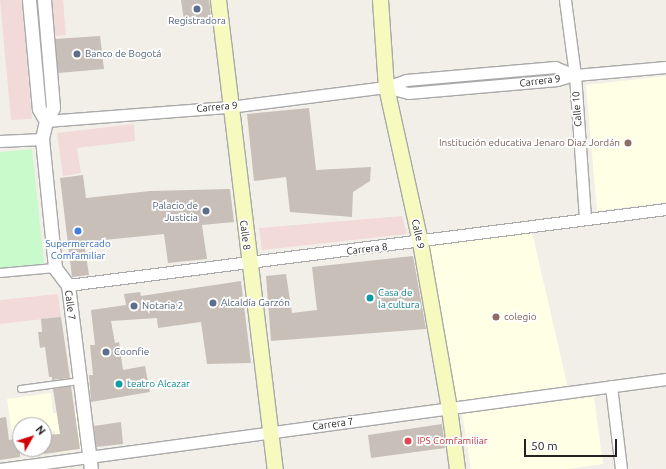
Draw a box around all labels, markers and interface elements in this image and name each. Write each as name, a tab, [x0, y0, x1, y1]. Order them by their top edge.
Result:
marker: Registradora	[192, 4, 202, 14]
place label: Registradora	[168, 15, 226, 27]
place label: Banco de Bogotá	[85, 48, 161, 60]
marker: Banco de Bogotá	[72, 49, 82, 59]
street label: Carrera 9	[519, 73, 561, 89]
street label: Calle 10	[570, 91, 584, 127]
street label: Carrera 9	[196, 99, 238, 115]
place label: Institución educativa Jenaro Diaz Jordán	[439, 137, 620, 149]
marker: Institución educativa Jenaro Diaz Jordán	[623, 138, 633, 148]
place label: Palacio de Justicia	[153, 199, 198, 222]
marker: Palacio de Justicia	[201, 206, 211, 216]
street label: Calle 9	[409, 218, 427, 250]
street label: Calle 8	[237, 219, 253, 251]
marker: Supermercado Comfamiliar	[73, 226, 83, 236]
place label: Supermercado Comfamiliar	[45, 237, 111, 260]
street label: Carrera 8	[346, 241, 388, 257]
place label: Casa de la cultura	[378, 286, 420, 310]
street label: Calle 7	[62, 289, 78, 321]
marker: Casa de la cultura	[365, 293, 375, 303]
place label: Alcaldía Garzón	[221, 297, 290, 309]
marker: Alcaldía Garzón	[208, 298, 218, 308]
place label: Notaria 2	[142, 300, 183, 312]
marker: Notaria 2	[129, 301, 139, 311]
place label: colegio	[504, 311, 537, 323]
marker: colegio	[491, 312, 501, 322]
place label: Coonfie	[114, 346, 149, 358]
marker: Coonfie	[101, 347, 111, 357]
place label: teatro Alcazar	[127, 378, 190, 390]
marker: teatro Alcazar	[114, 379, 124, 389]
street label: Carrera 7	[312, 415, 354, 433]
north arrow	[12, 417, 52, 457]
text: N	[33, 423, 48, 437]
scale bar	[526, 431, 619, 457]
marker: IPS Comfamiliar	[402, 435, 414, 447]
place label: IPS Comfamiliar	[417, 435, 488, 447]
text: 50 m	[531, 439, 558, 452]

